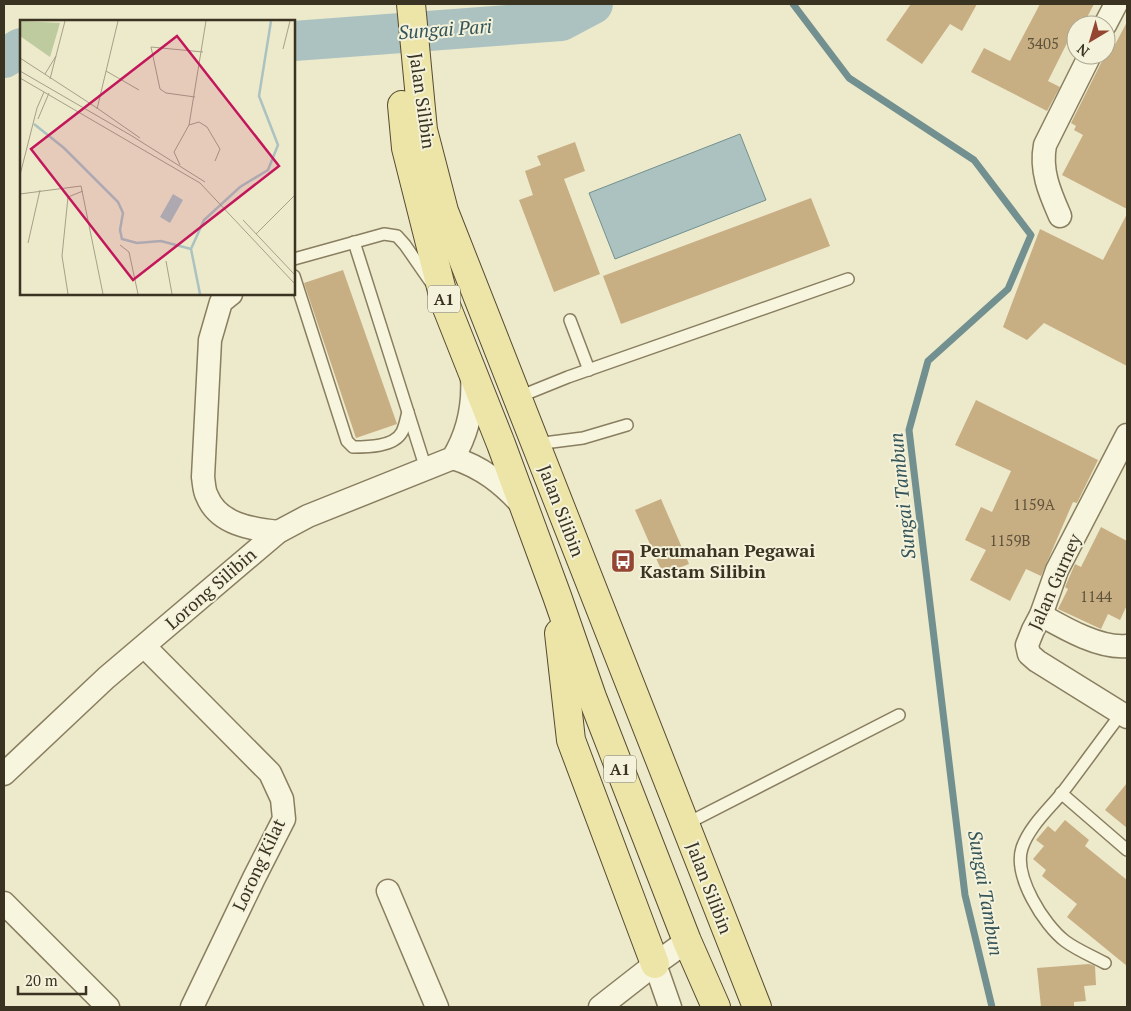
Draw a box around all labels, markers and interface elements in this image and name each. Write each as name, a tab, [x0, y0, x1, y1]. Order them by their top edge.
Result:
water label: Sungai Pari	[397, 13, 493, 44]
north arrow	[1066, 15, 1116, 65]
inset map	[20, 20, 295, 295]
house number: 3405	[1027, 33, 1059, 53]
text: N	[1072, 40, 1093, 61]
street label: Jalan Silibin	[404, 51, 442, 151]
road number: A1	[428, 286, 460, 312]
water label: Sungai Tambun	[882, 432, 921, 561]
street label: Jalan Silibin	[533, 461, 591, 560]
house number: 1159A	[1013, 494, 1056, 514]
street label: Jalan Gurney	[1022, 529, 1086, 634]
house number: 1159B	[989, 530, 1031, 550]
place label: Perumahan Pegawai Kastam Silibin	[640, 538, 815, 583]
street label: Lorong Silibin	[160, 542, 261, 634]
bus stop icon: Perumahan Pegawai Kastam Silibin	[610, 548, 636, 574]
house number: 1144	[1080, 586, 1112, 606]
road number: A1	[604, 756, 636, 782]
street label: Lorong Kilat	[226, 814, 290, 915]
water label: Sungai Tambun	[963, 828, 1010, 958]
street label: Jalan Silibin	[681, 838, 739, 937]
scale bar	[18, 964, 85, 996]
text: 20 m	[25, 970, 58, 990]

